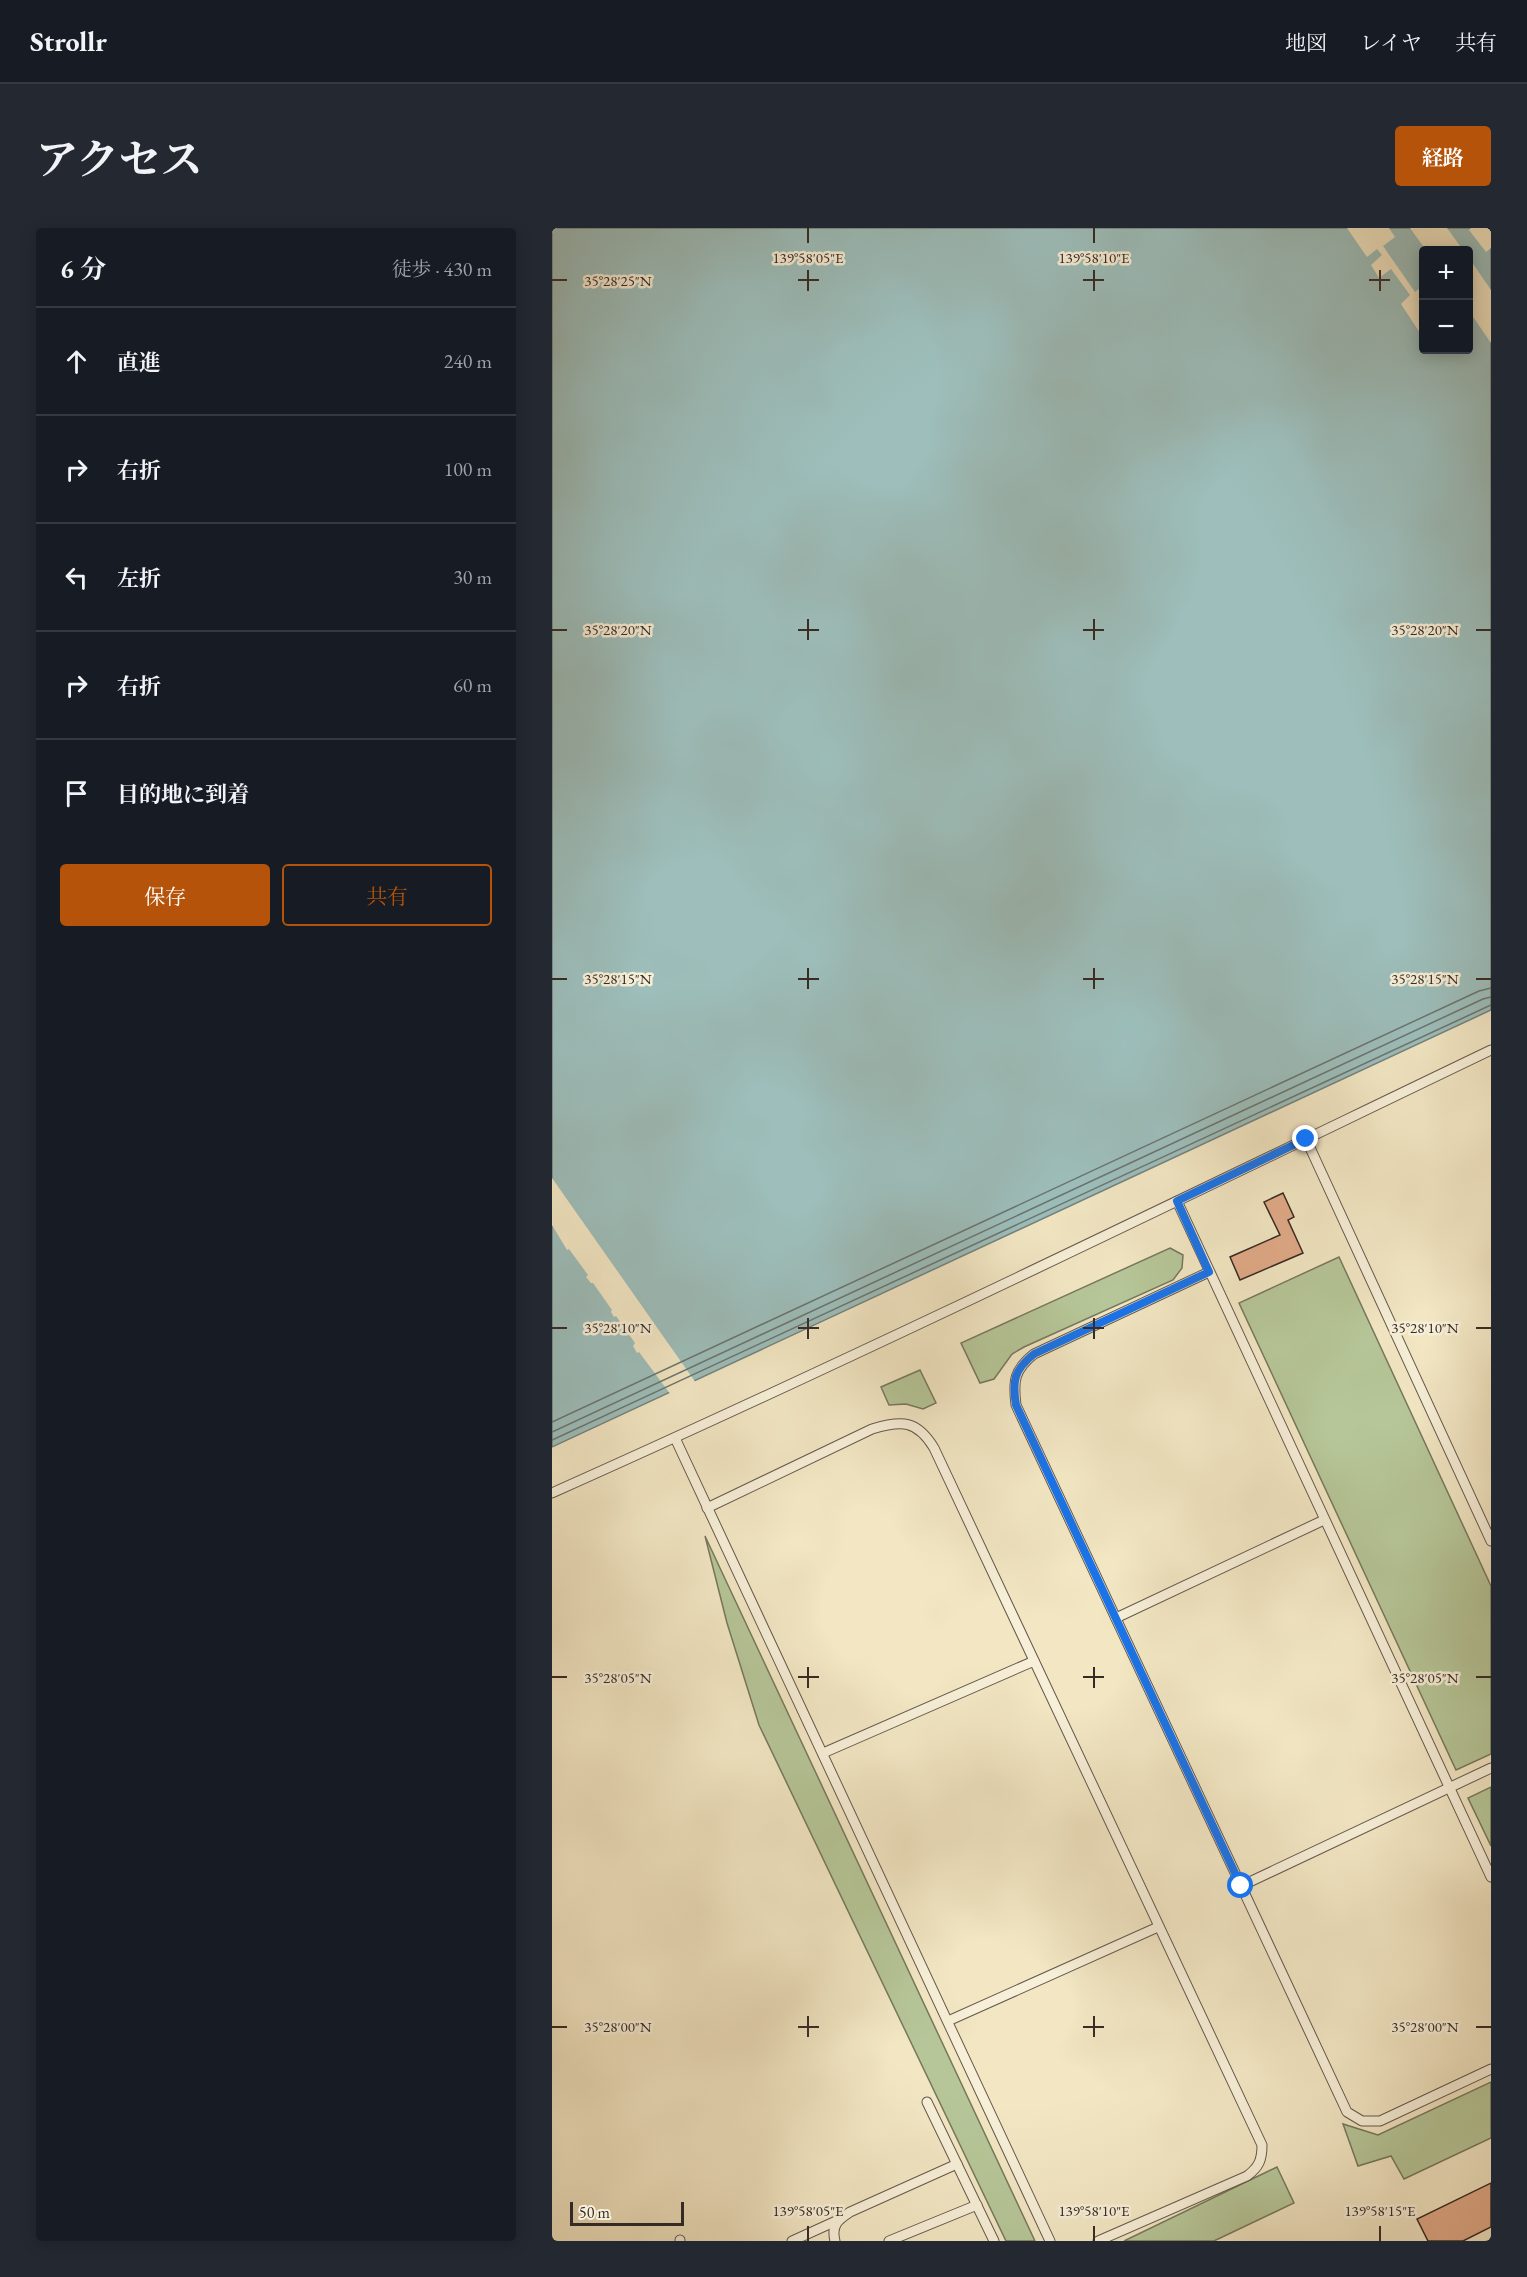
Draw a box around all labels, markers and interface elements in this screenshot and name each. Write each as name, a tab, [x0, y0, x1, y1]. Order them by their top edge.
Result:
text: Strollr	[30, 23, 107, 59]
text: 地図	[1285, 29, 1327, 56]
text: レイヤ	[1360, 29, 1422, 56]
text: 共有	[1455, 29, 1497, 56]
button: 経路	[1395, 126, 1491, 186]
text: アクセス	[36, 132, 203, 187]
map controls	[1419, 246, 1473, 354]
button: +	[1419, 246, 1473, 300]
text: 139°58'05"E	[772, 248, 844, 267]
text: 139°58'10"E	[1058, 248, 1130, 267]
text: 6 分	[60, 252, 106, 286]
text: 徒歩 · 430 m	[392, 256, 492, 282]
text: 35°28'25"N	[584, 271, 652, 290]
button: −	[1419, 300, 1473, 354]
icon: ahead	[60, 345, 93, 378]
text: 直進	[117, 348, 161, 377]
text: 240 m	[444, 348, 492, 374]
icon: right	[60, 453, 93, 486]
text: 右折	[117, 456, 161, 485]
text: 100 m	[444, 456, 492, 482]
icon: left	[60, 561, 93, 594]
text: 左折	[117, 564, 161, 593]
text: 30 m	[453, 564, 492, 590]
text: 35°28'20"N	[584, 620, 652, 639]
text: 35°28'20"N	[1391, 620, 1459, 639]
icon: right	[60, 669, 93, 702]
text: 右折	[117, 672, 161, 701]
text: 60 m	[453, 672, 492, 698]
icon: arrive	[60, 777, 93, 810]
text: 目的地に到着	[117, 780, 249, 809]
button: 保存	[60, 864, 270, 926]
button: 共有	[282, 864, 492, 926]
text: 35°28'15"N	[584, 969, 652, 988]
text: 35°28'15"N	[1391, 969, 1459, 988]
route end	[1292, 1125, 1318, 1151]
text: 35°28'10"N	[584, 1318, 652, 1337]
text: 35°28'10"N	[1391, 1318, 1459, 1337]
text: 35°28'05"N	[584, 1668, 652, 1687]
text: 35°28'05"N	[1391, 1668, 1459, 1687]
route start	[1227, 1872, 1253, 1898]
text: 35°28'00"N	[584, 2017, 652, 2036]
text: 35°28'00"N	[1391, 2017, 1459, 2036]
scale bar	[570, 2199, 684, 2226]
text: 139°58'05"E	[772, 2201, 844, 2220]
text: 139°58'10"E	[1058, 2201, 1130, 2220]
text: 139°58'15"E	[1344, 2201, 1416, 2220]
text: 50 m	[579, 2202, 610, 2223]

